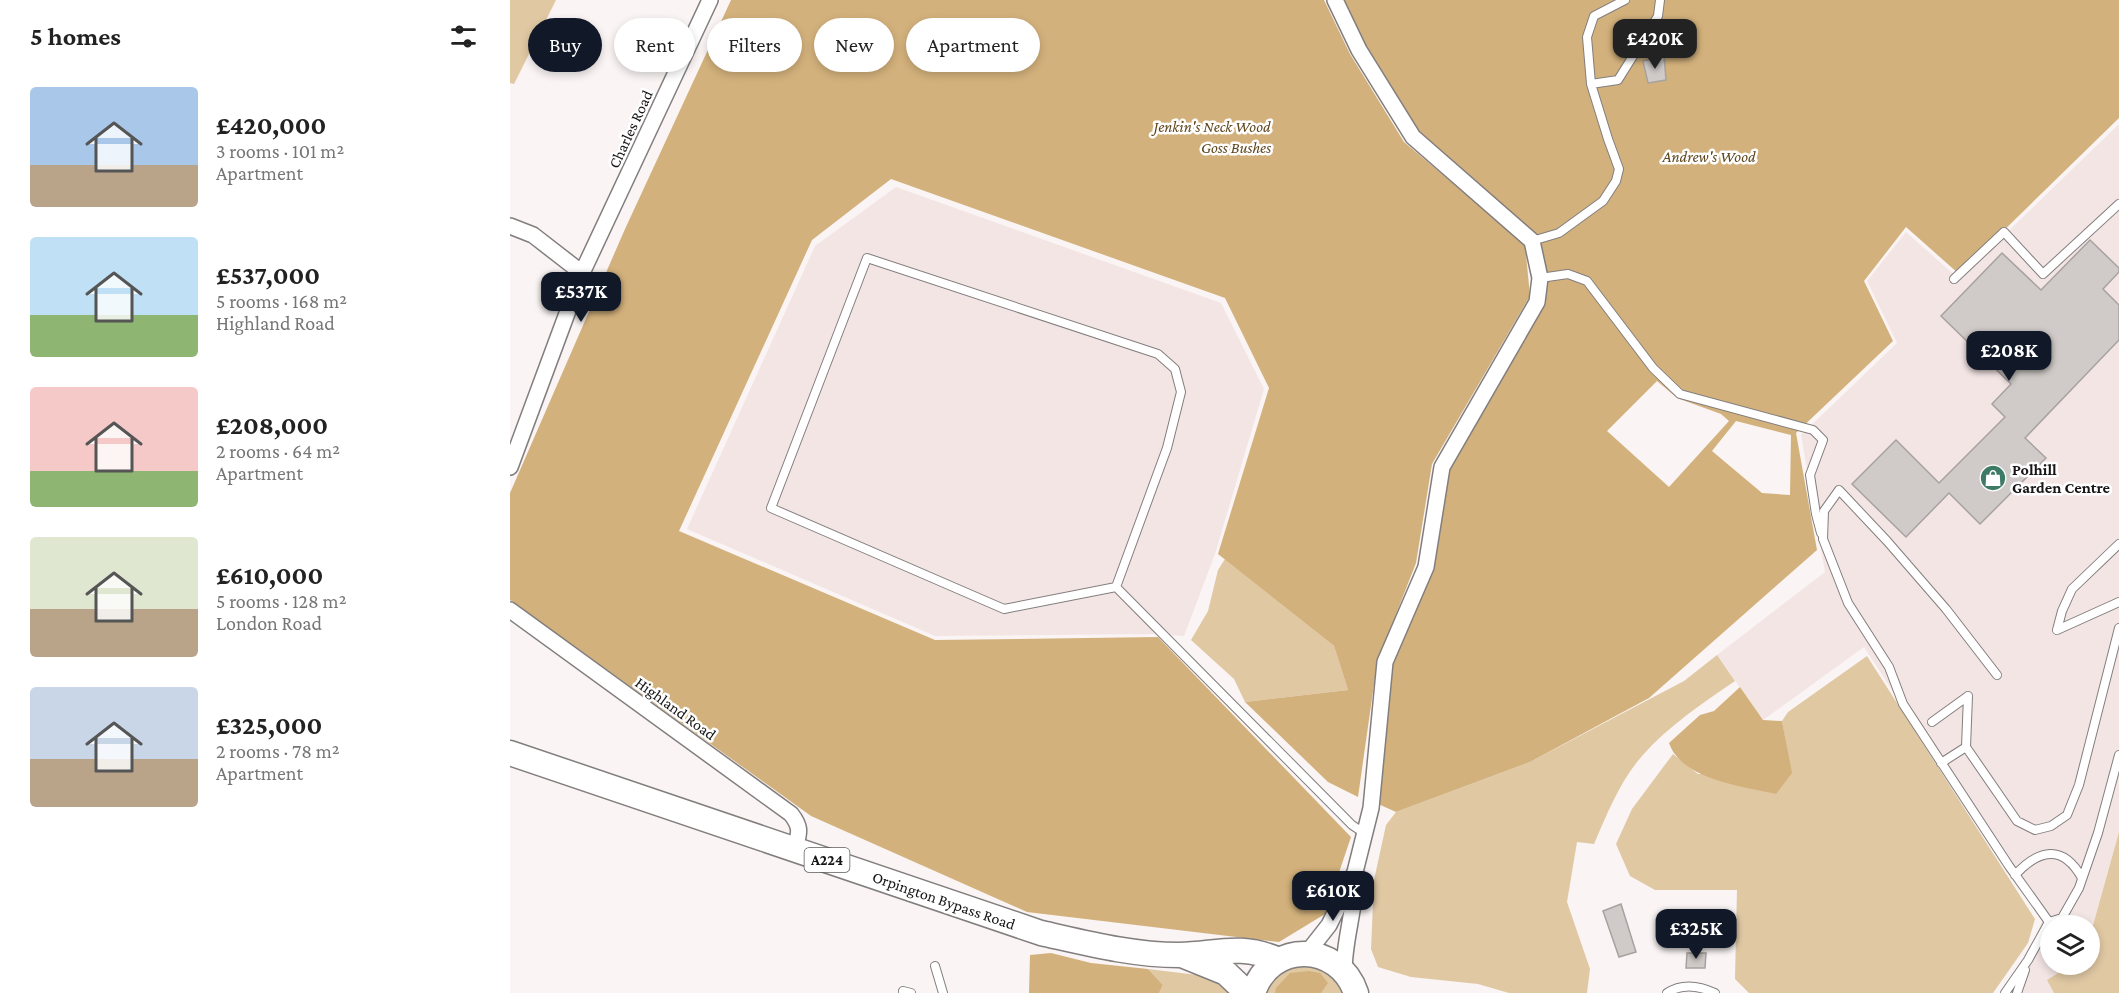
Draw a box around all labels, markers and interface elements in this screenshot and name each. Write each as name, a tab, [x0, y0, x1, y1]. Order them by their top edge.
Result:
chip: Buy	[528, 18, 602, 72]
chip: Rent	[614, 18, 695, 72]
chip: Filters	[707, 18, 802, 72]
chip: New	[814, 18, 894, 72]
chip: Apartment	[906, 18, 1040, 72]
pin: £420K	[1613, 19, 1697, 70]
icon: filters	[447, 20, 480, 53]
text: 5 homes	[30, 22, 121, 51]
text: £420K	[1627, 27, 1683, 49]
street label: Charles Road	[605, 87, 656, 171]
icon: home	[78, 111, 150, 183]
text: £420,000	[216, 111, 326, 140]
park label: Jenkin's Neck Wood	[1150, 118, 1271, 136]
park label: Goss Bushes	[1201, 139, 1271, 156]
text: 3 rooms · 101 m²	[216, 140, 344, 162]
park label: Andrew's Wood	[1662, 148, 1756, 165]
text: Apartment	[216, 162, 303, 184]
icon: home	[78, 261, 150, 333]
text: £537,000	[216, 261, 320, 290]
pin: £537K	[539, 272, 623, 323]
text: £537K	[555, 280, 607, 302]
text: 5 rooms · 168 m²	[216, 290, 347, 312]
text: Highland Road	[216, 312, 335, 334]
pin: £208K	[1967, 331, 2051, 382]
text: £208K	[1980, 339, 2038, 361]
icon: home	[78, 411, 150, 483]
text: £208,000	[216, 411, 328, 440]
text: 2 rooms · 64 m²	[216, 440, 340, 462]
place label: Polhill Garden Centre	[2012, 461, 2111, 496]
text: Apartment	[216, 462, 303, 484]
shop icon: Polhill Garden Centre	[1978, 463, 2008, 493]
icon: home	[78, 561, 150, 633]
text: £610,000	[216, 561, 323, 590]
text: 5 rooms · 128 m²	[216, 590, 347, 612]
text: London Road	[216, 612, 322, 634]
street label: Highland Road	[632, 674, 720, 744]
icon: home	[78, 711, 150, 783]
text: £325,000	[216, 711, 322, 740]
text: 2 rooms · 78 m²	[216, 740, 340, 762]
text: Apartment	[216, 762, 303, 784]
road number: A224	[804, 848, 850, 872]
street label: Orpington Bypass Road	[870, 868, 1018, 934]
pin: £610K	[1291, 871, 1375, 922]
text: £610K	[1306, 879, 1360, 901]
pin: £325K	[1654, 909, 1738, 960]
map controls	[2040, 915, 2100, 975]
button: layers	[2040, 915, 2100, 975]
text: £325K	[1670, 917, 1722, 939]

